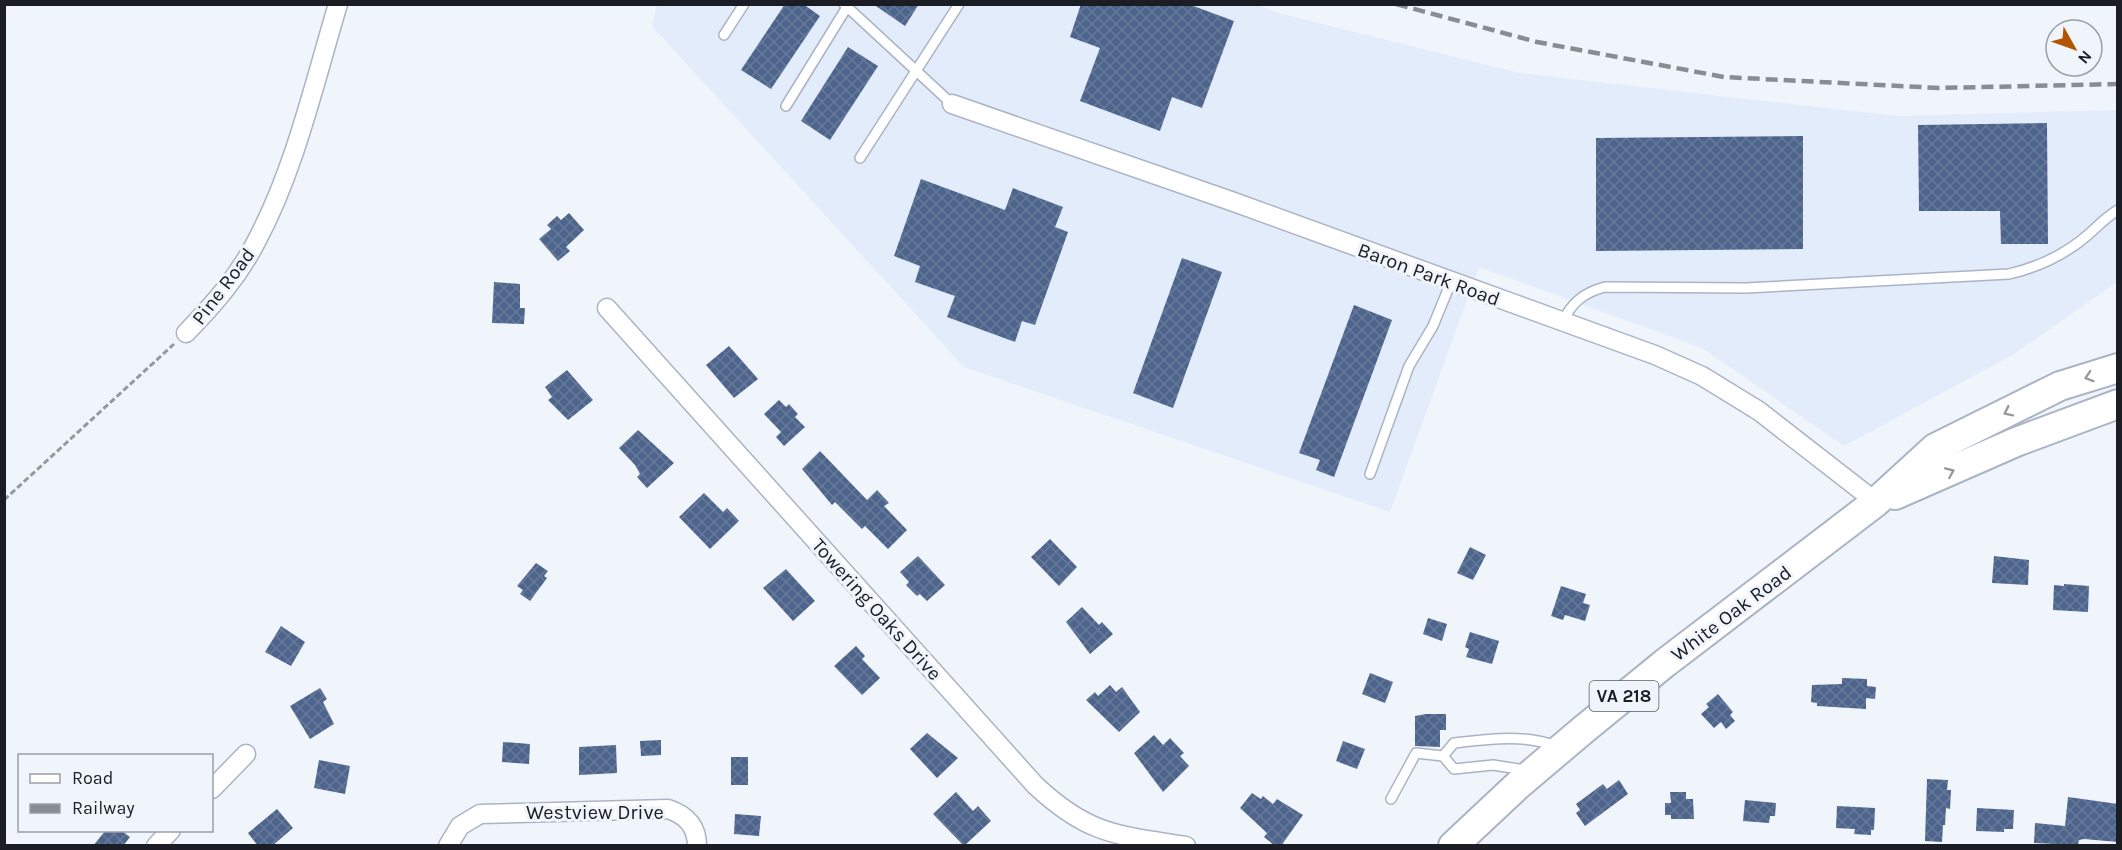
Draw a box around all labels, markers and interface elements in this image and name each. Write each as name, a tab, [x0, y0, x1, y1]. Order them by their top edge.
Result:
north arrow	[2044, 18, 2104, 78]
text: N	[2074, 47, 2096, 68]
street label: Baron Park Road	[1355, 238, 1503, 311]
street label: Pine Road	[187, 243, 260, 329]
one-way arrow	[2084, 370, 2095, 382]
one-way arrow	[2003, 405, 2014, 417]
one-way arrow	[1943, 467, 1954, 479]
street label: Towering Oaks Drive	[807, 534, 946, 685]
street label: White Oak Road	[1667, 561, 1796, 666]
road number: VA 218	[1590, 681, 1658, 711]
legend	[18, 754, 213, 832]
text: Road	[72, 767, 113, 789]
text: Railway	[72, 797, 135, 819]
street label: Westview Drive	[526, 801, 664, 824]

